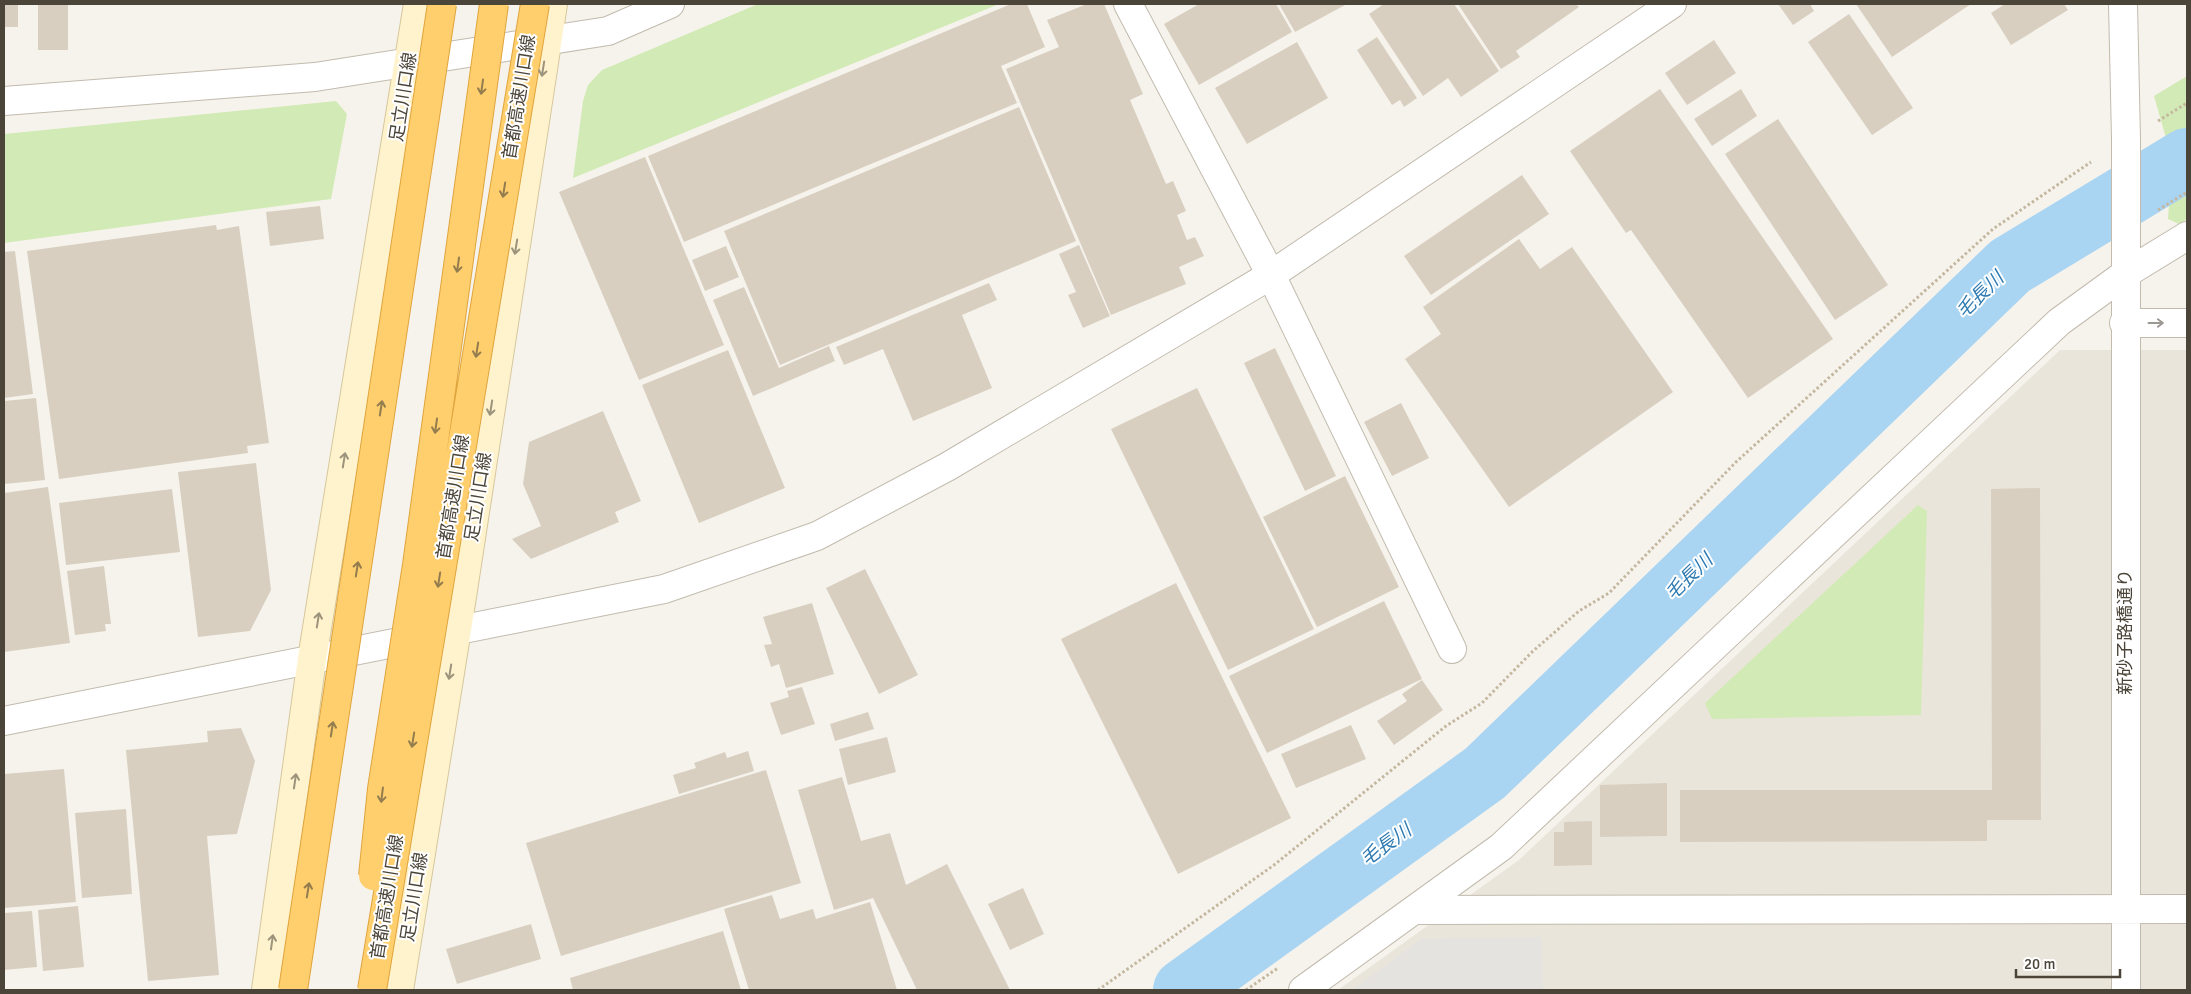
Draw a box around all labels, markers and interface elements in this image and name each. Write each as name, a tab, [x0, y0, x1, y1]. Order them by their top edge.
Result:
street label: 首都高速川口線	[498, 33, 540, 161]
street label: 足立川口線	[385, 51, 421, 143]
one-way arrow	[538, 61, 548, 77]
one-way arrow	[477, 78, 487, 94]
one-way arrow	[498, 182, 508, 198]
one-way arrow	[511, 239, 521, 255]
one-way arrow	[453, 257, 463, 273]
water label: 毛長川	[1951, 265, 2010, 323]
one-way arrow	[2147, 318, 2163, 328]
one-way arrow	[472, 342, 482, 358]
one-way arrow	[486, 399, 496, 415]
one-way arrow	[376, 401, 386, 417]
one-way arrow	[431, 418, 441, 434]
street label: 首都高速川口線	[432, 433, 474, 561]
street label: 足立川口線	[460, 451, 496, 543]
one-way arrow	[340, 452, 350, 468]
water label: 毛長川	[1660, 547, 1719, 605]
one-way arrow	[352, 561, 362, 577]
street label: 新砂子路橋通り	[2114, 569, 2136, 695]
one-way arrow	[434, 571, 444, 587]
one-way arrow	[314, 613, 324, 629]
one-way arrow	[445, 664, 455, 680]
one-way arrow	[327, 722, 337, 738]
one-way arrow	[408, 732, 418, 748]
one-way arrow	[290, 773, 300, 789]
one-way arrow	[377, 786, 387, 802]
water label: 毛長川	[1356, 817, 1418, 871]
street label: 首都高速川口線	[366, 833, 408, 961]
street label: 足立川口線	[396, 851, 432, 943]
one-way arrow	[303, 882, 313, 898]
one-way arrow	[268, 934, 278, 950]
scale bar	[2016, 946, 2120, 978]
text: 20 m	[2024, 955, 2055, 973]

